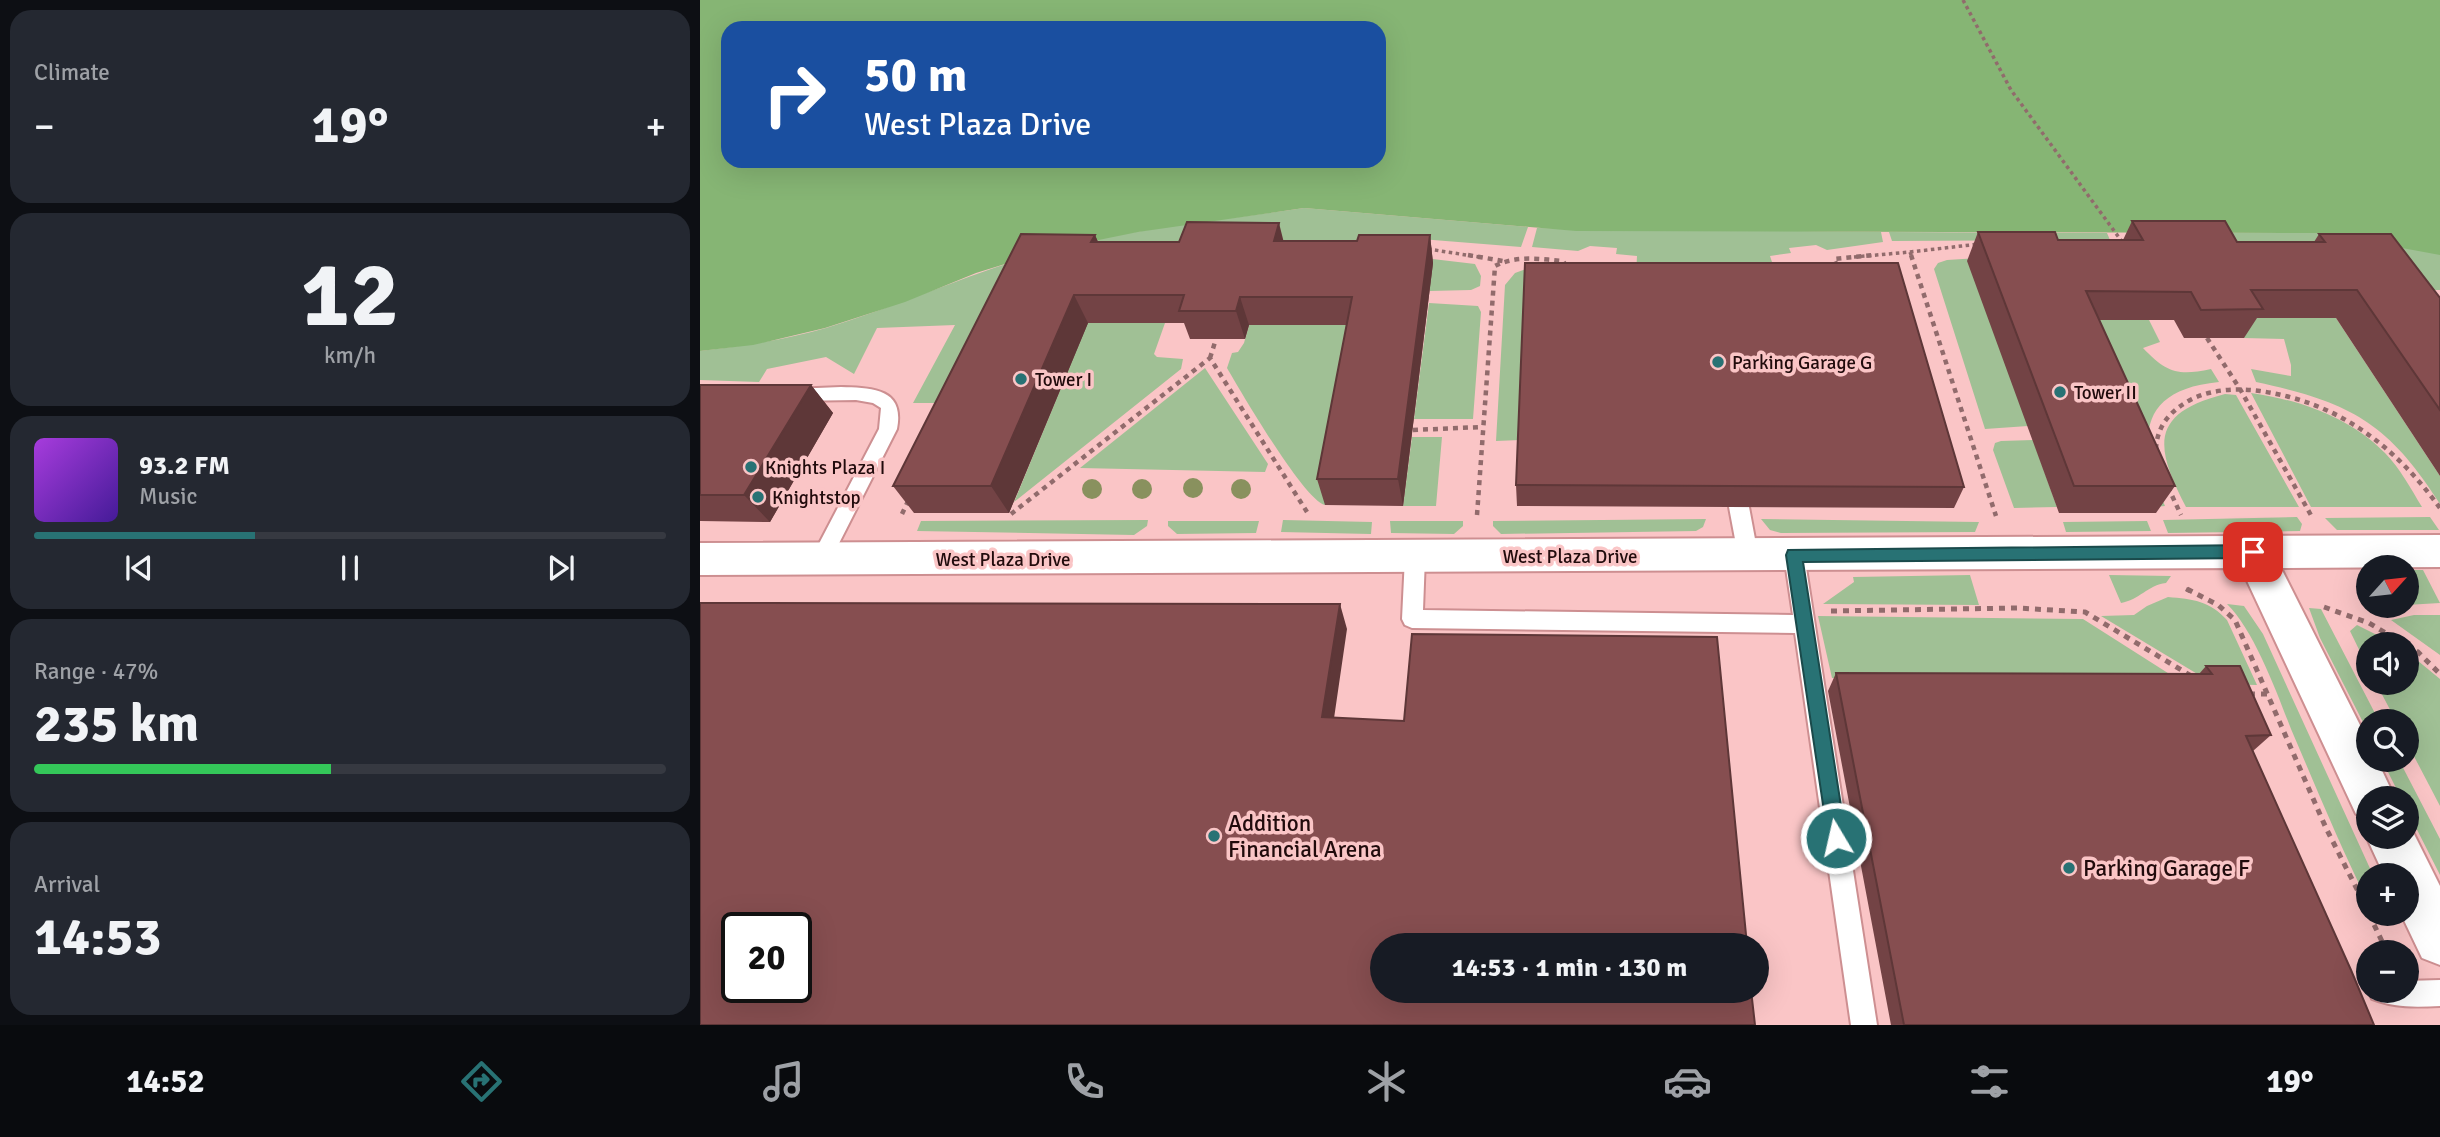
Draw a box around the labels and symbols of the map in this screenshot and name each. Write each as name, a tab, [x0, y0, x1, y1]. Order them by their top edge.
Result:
place label: Parking Garage G	[1732, 351, 1872, 375]
marker: Parking Garage G	[1710, 354, 1726, 370]
place label: Tower I	[1035, 368, 1092, 392]
marker: Tower I	[1013, 371, 1029, 387]
place label: Tower II	[2074, 381, 2137, 405]
marker: Tower II	[2052, 384, 2068, 400]
place label: Knights Plaza I	[765, 456, 885, 480]
marker: Knights Plaza I	[743, 459, 759, 475]
place label: Knightstop	[772, 486, 861, 510]
marker: Knightstop	[750, 489, 766, 505]
pin	[2223, 522, 2283, 582]
street label: West Plaza Drive	[1503, 545, 1637, 569]
street label: West Plaza Drive	[936, 548, 1070, 572]
north arrow	[2356, 555, 2418, 618]
position arrow	[1799, 801, 1873, 875]
place label: Addition Financial Arena	[1228, 809, 1382, 864]
marker: Addition Financial Arena	[1206, 828, 1222, 844]
place label: Parking Garage F	[2083, 854, 2250, 883]
marker: Parking Garage F	[2061, 860, 2077, 876]
speed limit sign: 20	[721, 912, 812, 1003]

